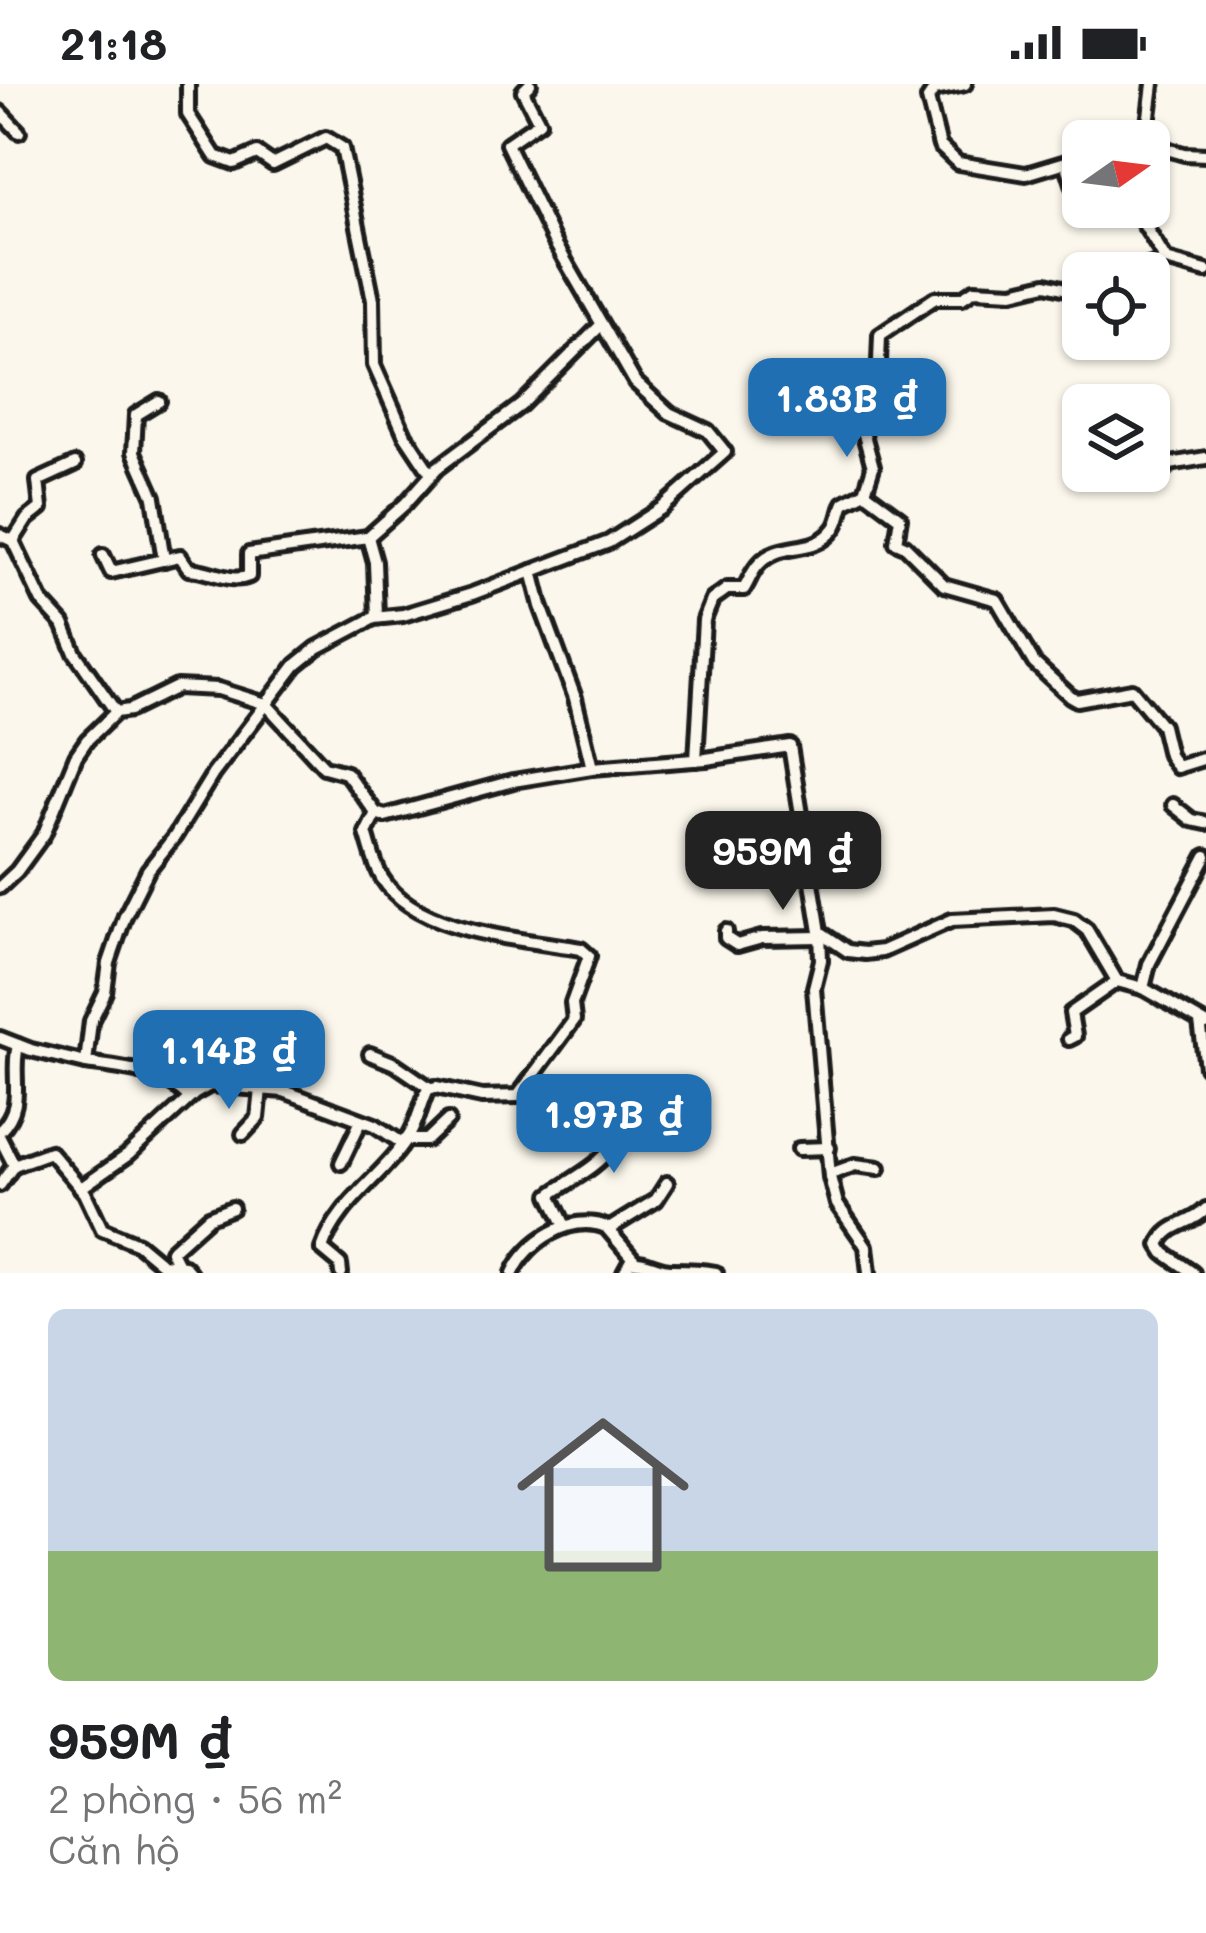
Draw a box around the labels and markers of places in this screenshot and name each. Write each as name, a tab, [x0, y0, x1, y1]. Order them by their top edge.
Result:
pin: 1.83B ₫	[736, 358, 958, 460]
pin: 959M ₫	[685, 811, 881, 913]
pin: 1.14B ₫	[118, 1010, 340, 1112]
pin: 1.97B ₫	[503, 1074, 725, 1176]

